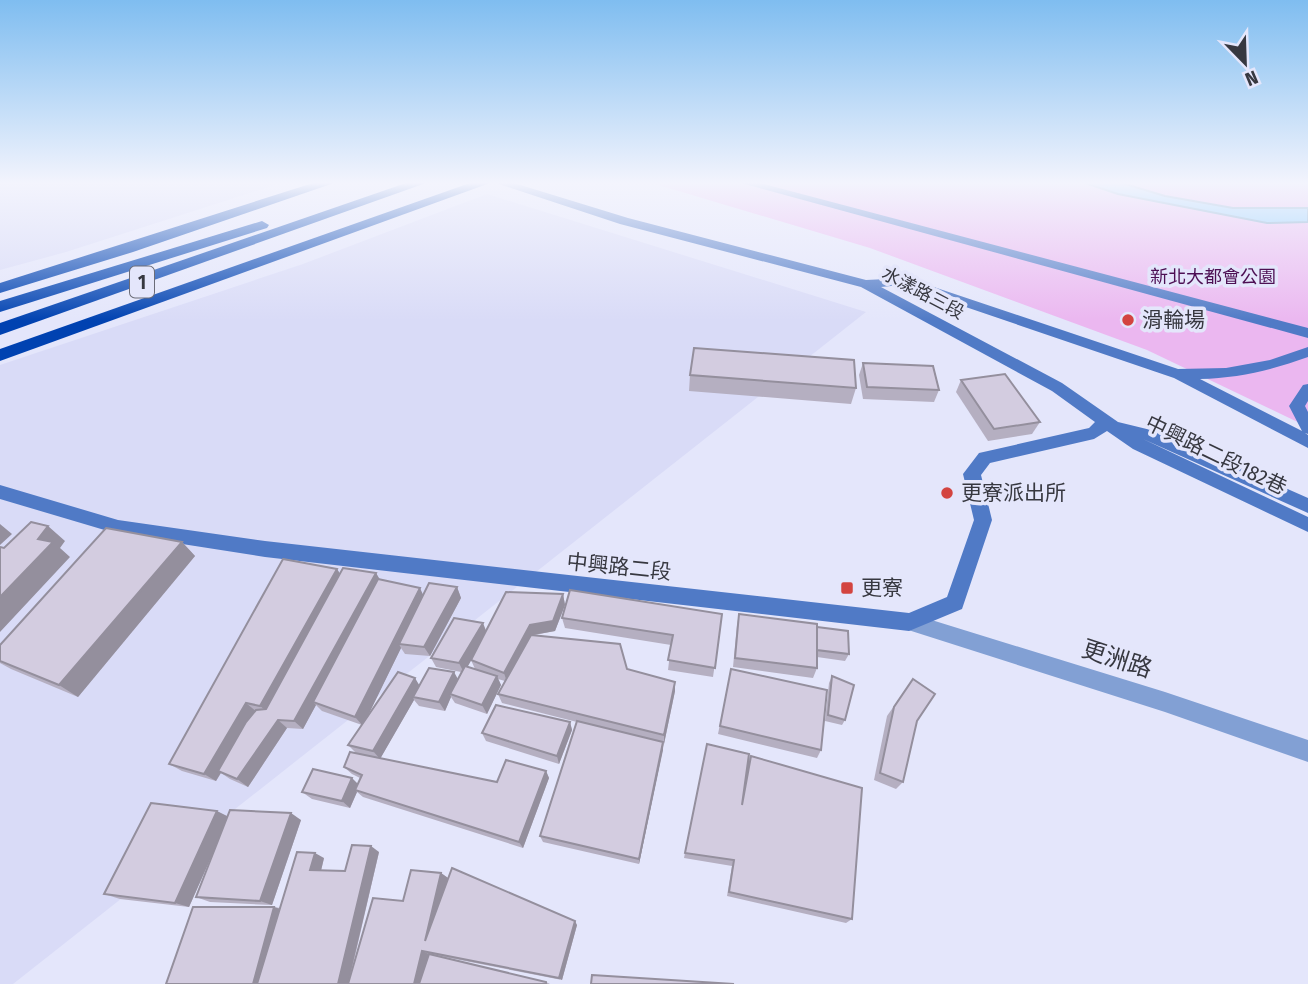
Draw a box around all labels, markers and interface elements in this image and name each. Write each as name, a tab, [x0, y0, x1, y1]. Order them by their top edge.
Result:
north arrow	[1210, 28, 1280, 98]
text: N	[1242, 65, 1261, 91]
street label: 水漾路三段	[878, 262, 968, 324]
road number: 1	[130, 266, 154, 298]
park label: 新北大都會公園	[1150, 266, 1276, 288]
place label: 滑輪場	[1142, 307, 1205, 333]
marker: 滑輪場	[1120, 312, 1136, 328]
street label: 中興路二段182巷	[1141, 410, 1291, 500]
place label: 更寮派出所	[961, 480, 1066, 506]
marker: 更寮派出所	[939, 485, 955, 501]
street label: 中興路二段	[565, 549, 673, 585]
place label: 更寮	[861, 575, 903, 601]
marker: 更寮	[839, 580, 855, 596]
street label: 更洲路	[1078, 635, 1156, 683]

